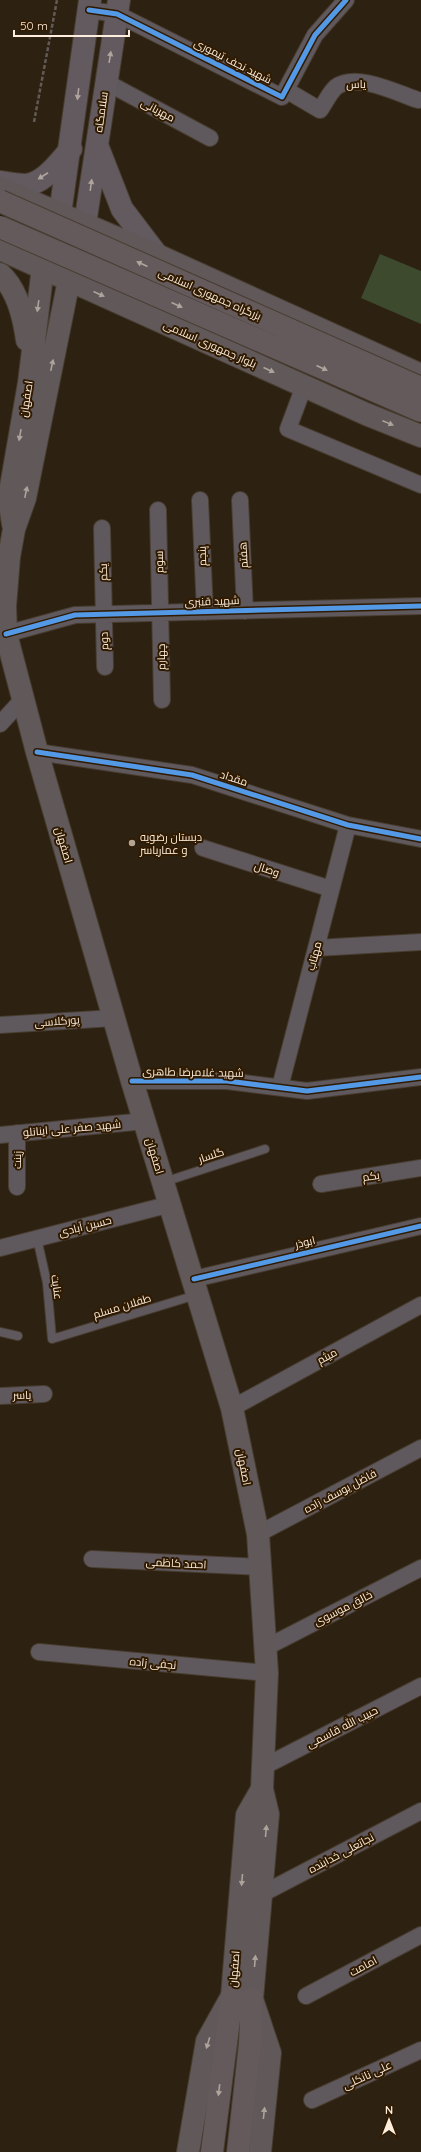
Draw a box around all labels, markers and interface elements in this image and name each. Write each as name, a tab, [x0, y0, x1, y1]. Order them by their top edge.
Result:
scale bar	[14, 12, 129, 38]
text: 50 m	[20, 18, 48, 33]
street label: شهید نجف تیموری	[192, 35, 274, 87]
one-way arrow	[107, 51, 113, 63]
street label: یاس	[346, 77, 366, 91]
one-way arrow	[75, 88, 81, 100]
street label: سلامگاه	[91, 91, 111, 133]
street label: مهربانی	[139, 95, 177, 125]
one-way arrow	[38, 172, 48, 180]
one-way arrow	[88, 179, 94, 191]
one-way arrow	[137, 261, 148, 267]
street label: بزرگراه جمهوری اسلامی	[156, 265, 264, 323]
one-way arrow	[94, 291, 105, 297]
one-way arrow	[35, 300, 41, 312]
one-way arrow	[171, 302, 183, 308]
street label: بلوار جمهوری اسلامی	[161, 317, 259, 371]
one-way arrow	[49, 359, 55, 371]
one-way arrow	[316, 365, 327, 371]
one-way arrow	[263, 368, 275, 374]
street label: اصفهان	[16, 380, 36, 418]
one-way arrow	[382, 420, 393, 426]
one-way arrow	[17, 429, 23, 441]
one-way arrow	[23, 486, 29, 499]
street label: هفتم	[235, 541, 252, 568]
street label: پنجم	[195, 546, 210, 566]
street label: سوم	[152, 551, 167, 573]
street label: یکم	[96, 563, 111, 581]
street label: شهید قنبری	[184, 593, 240, 609]
street label: دوم	[97, 632, 112, 650]
street label: چهارم	[154, 644, 169, 670]
street label: مقداد	[218, 767, 250, 789]
street label: اصفهان	[52, 825, 76, 865]
place label: دبستان رضویه و عماریاسر	[139, 830, 202, 857]
marker: دبستان رضویه و عماریاسر	[127, 838, 137, 848]
street label: وصال	[253, 858, 281, 880]
street label: مهتاب	[303, 940, 325, 972]
street label: پورکلاسی	[34, 1012, 80, 1030]
street label: شهید غلامرضا طاهری	[142, 1064, 244, 1080]
street label: شهید صفر علی اینانلو	[22, 1117, 122, 1139]
street label: اصفهان	[143, 1136, 167, 1176]
street label: گلسار	[195, 1144, 226, 1166]
street label: زینت	[10, 1151, 24, 1169]
street label: یکم	[361, 1168, 381, 1185]
street label: حسین آبادی	[57, 1213, 113, 1239]
street label: ابوذر	[292, 1233, 317, 1251]
street label: عنایت	[48, 1274, 66, 1300]
street label: طفلان مسلم	[91, 1291, 153, 1322]
street label: میثم	[315, 1345, 340, 1368]
street label: یاسر	[12, 1388, 31, 1402]
street label: اصفهان	[234, 1448, 254, 1486]
street label: فاضل یوسف زاده	[301, 1466, 379, 1516]
street label: احمد کاظمی	[145, 1554, 207, 1572]
street label: خالق موسوی	[311, 1587, 375, 1629]
street label: نجفی زاده	[129, 1654, 177, 1672]
street label: حبیب الله قاسمی	[303, 1702, 380, 1751]
one-way arrow	[263, 1825, 270, 1837]
street label: نجاتعلی خدابنده	[306, 1830, 376, 1876]
one-way arrow	[238, 1874, 245, 1886]
street label: اصفهان	[225, 1950, 243, 1988]
street label: امامت	[347, 1953, 379, 1979]
one-way arrow	[252, 1955, 259, 1967]
one-way arrow	[205, 2037, 211, 2049]
street label: علی نانکلی	[340, 2058, 394, 2092]
one-way arrow	[216, 2084, 222, 2096]
north arrow	[369, 2100, 409, 2140]
text: N	[385, 2103, 393, 2117]
one-way arrow	[261, 2107, 267, 2119]

